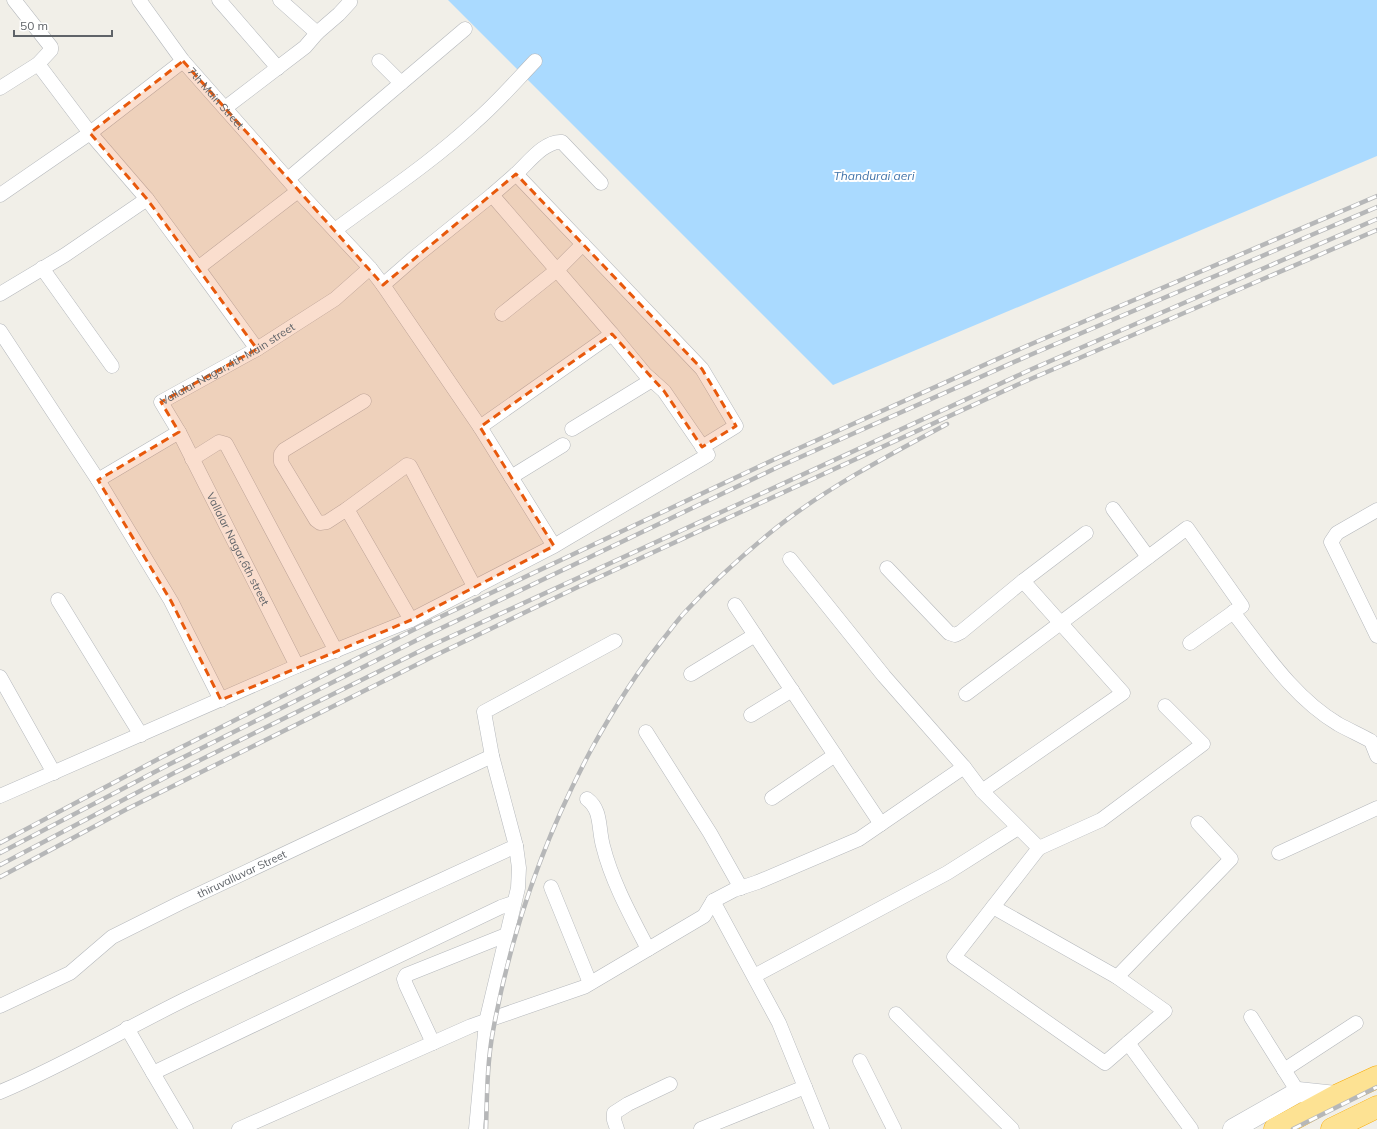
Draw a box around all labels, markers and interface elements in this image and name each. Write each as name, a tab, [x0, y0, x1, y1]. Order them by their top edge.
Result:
scale bar	[14, 12, 112, 38]
text: 50 m	[20, 18, 48, 33]
street label: 7th Main Street	[185, 64, 247, 132]
water label: Thandurai aeri	[833, 168, 915, 183]
street label: Vallalar Nagar,4th Main street	[158, 320, 297, 408]
street label: Vallalar Nagar,6th street	[204, 490, 272, 608]
street label: thiruvalluvar Street	[195, 847, 289, 901]

